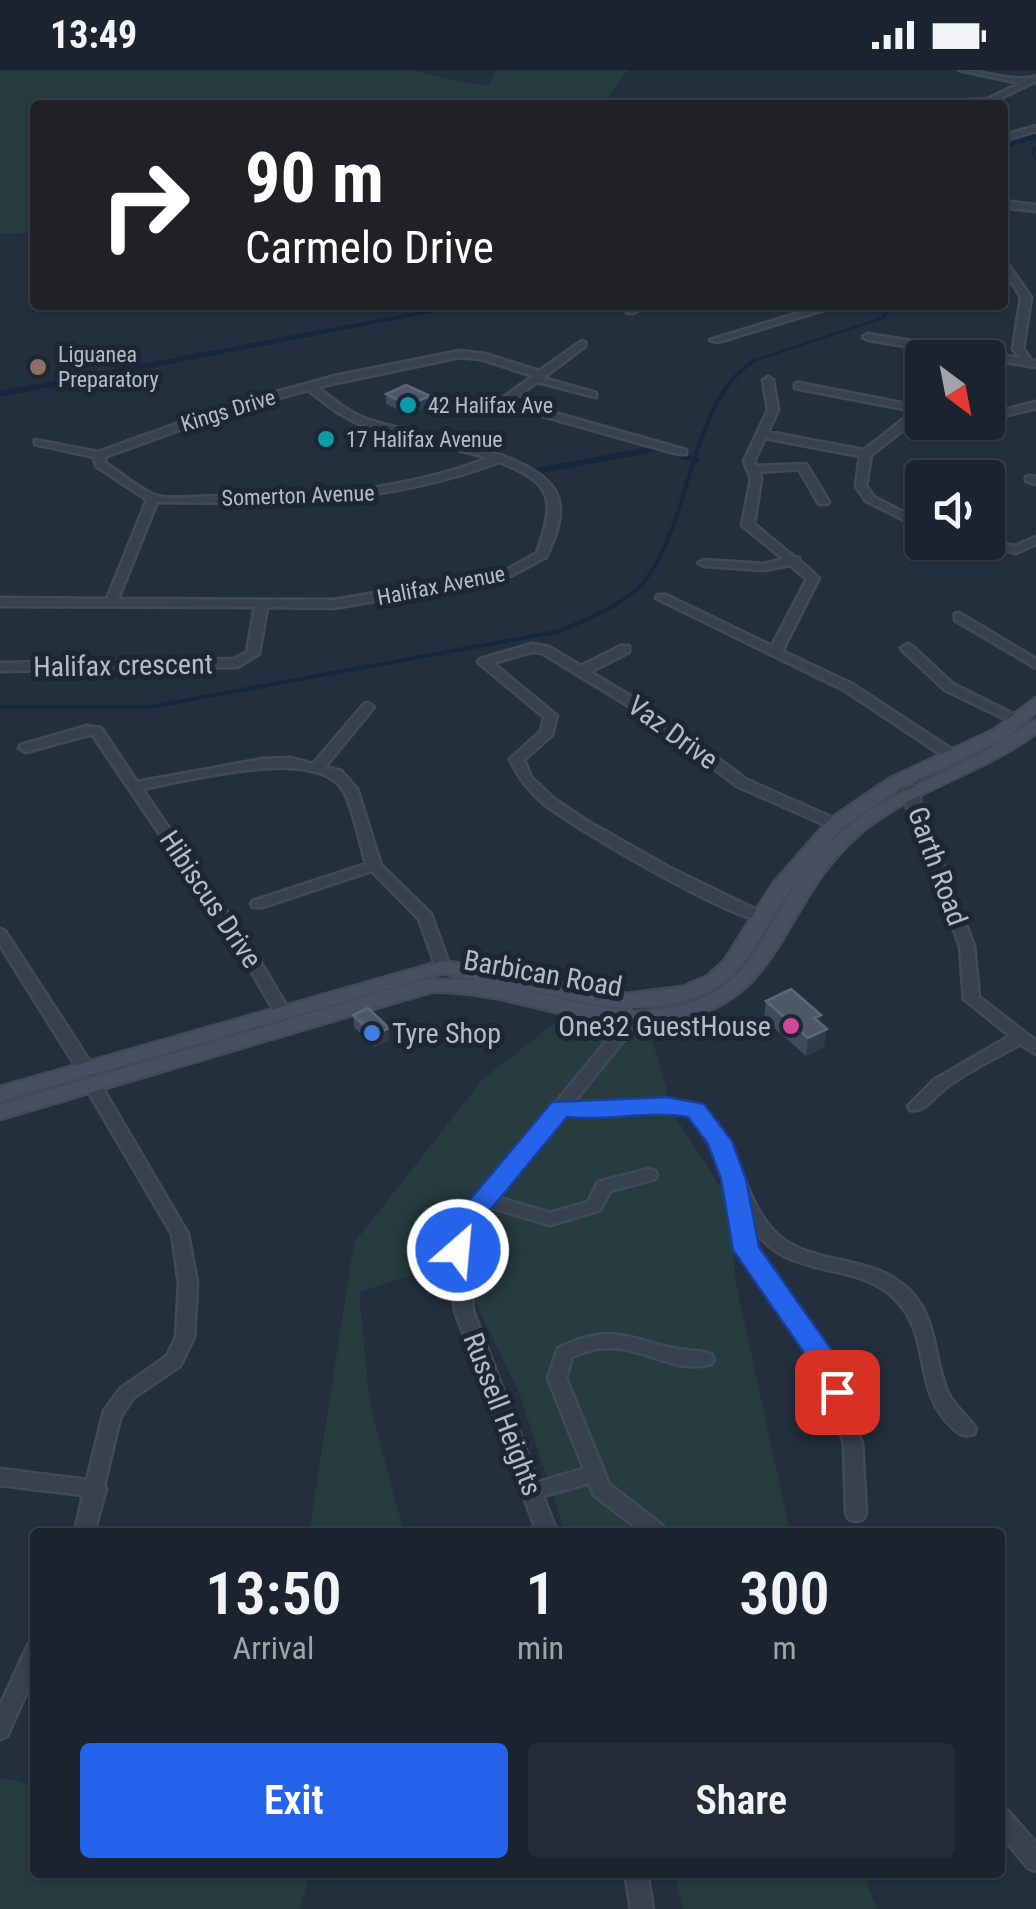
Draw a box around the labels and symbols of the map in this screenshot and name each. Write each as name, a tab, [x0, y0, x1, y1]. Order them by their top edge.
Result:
north arrow	[905, 340, 1005, 440]
place label: Liguanea Preparatory	[58, 342, 159, 392]
marker: Liguanea Preparatory	[27, 356, 49, 378]
street label: Kings Drive	[178, 384, 278, 437]
place label: 42 Halifax Ave	[428, 393, 553, 418]
marker: 42 Halifax Ave	[397, 394, 419, 416]
place label: 17 Halifax Avenue	[346, 427, 503, 452]
marker: 17 Halifax Avenue	[315, 428, 337, 450]
street label: Somerton Avenue	[221, 480, 375, 511]
street label: Halifax Avenue	[375, 561, 507, 610]
street label: Halifax crescent	[33, 647, 213, 684]
street label: Vaz Drive	[621, 689, 724, 776]
street label: Garth Road	[901, 802, 974, 930]
street label: Hibiscus Drive	[153, 824, 269, 974]
street label: Barbican Road	[461, 943, 625, 1004]
place label: One32 GuestHouse	[558, 1010, 771, 1043]
marker: One32 GuestHouse	[780, 1015, 802, 1037]
place label: Tyre Shop	[392, 1017, 501, 1050]
marker: Tyre Shop	[361, 1022, 383, 1044]
position arrow	[406, 1198, 510, 1302]
street label: Russell Heights	[456, 1328, 549, 1500]
pin	[795, 1350, 880, 1435]

